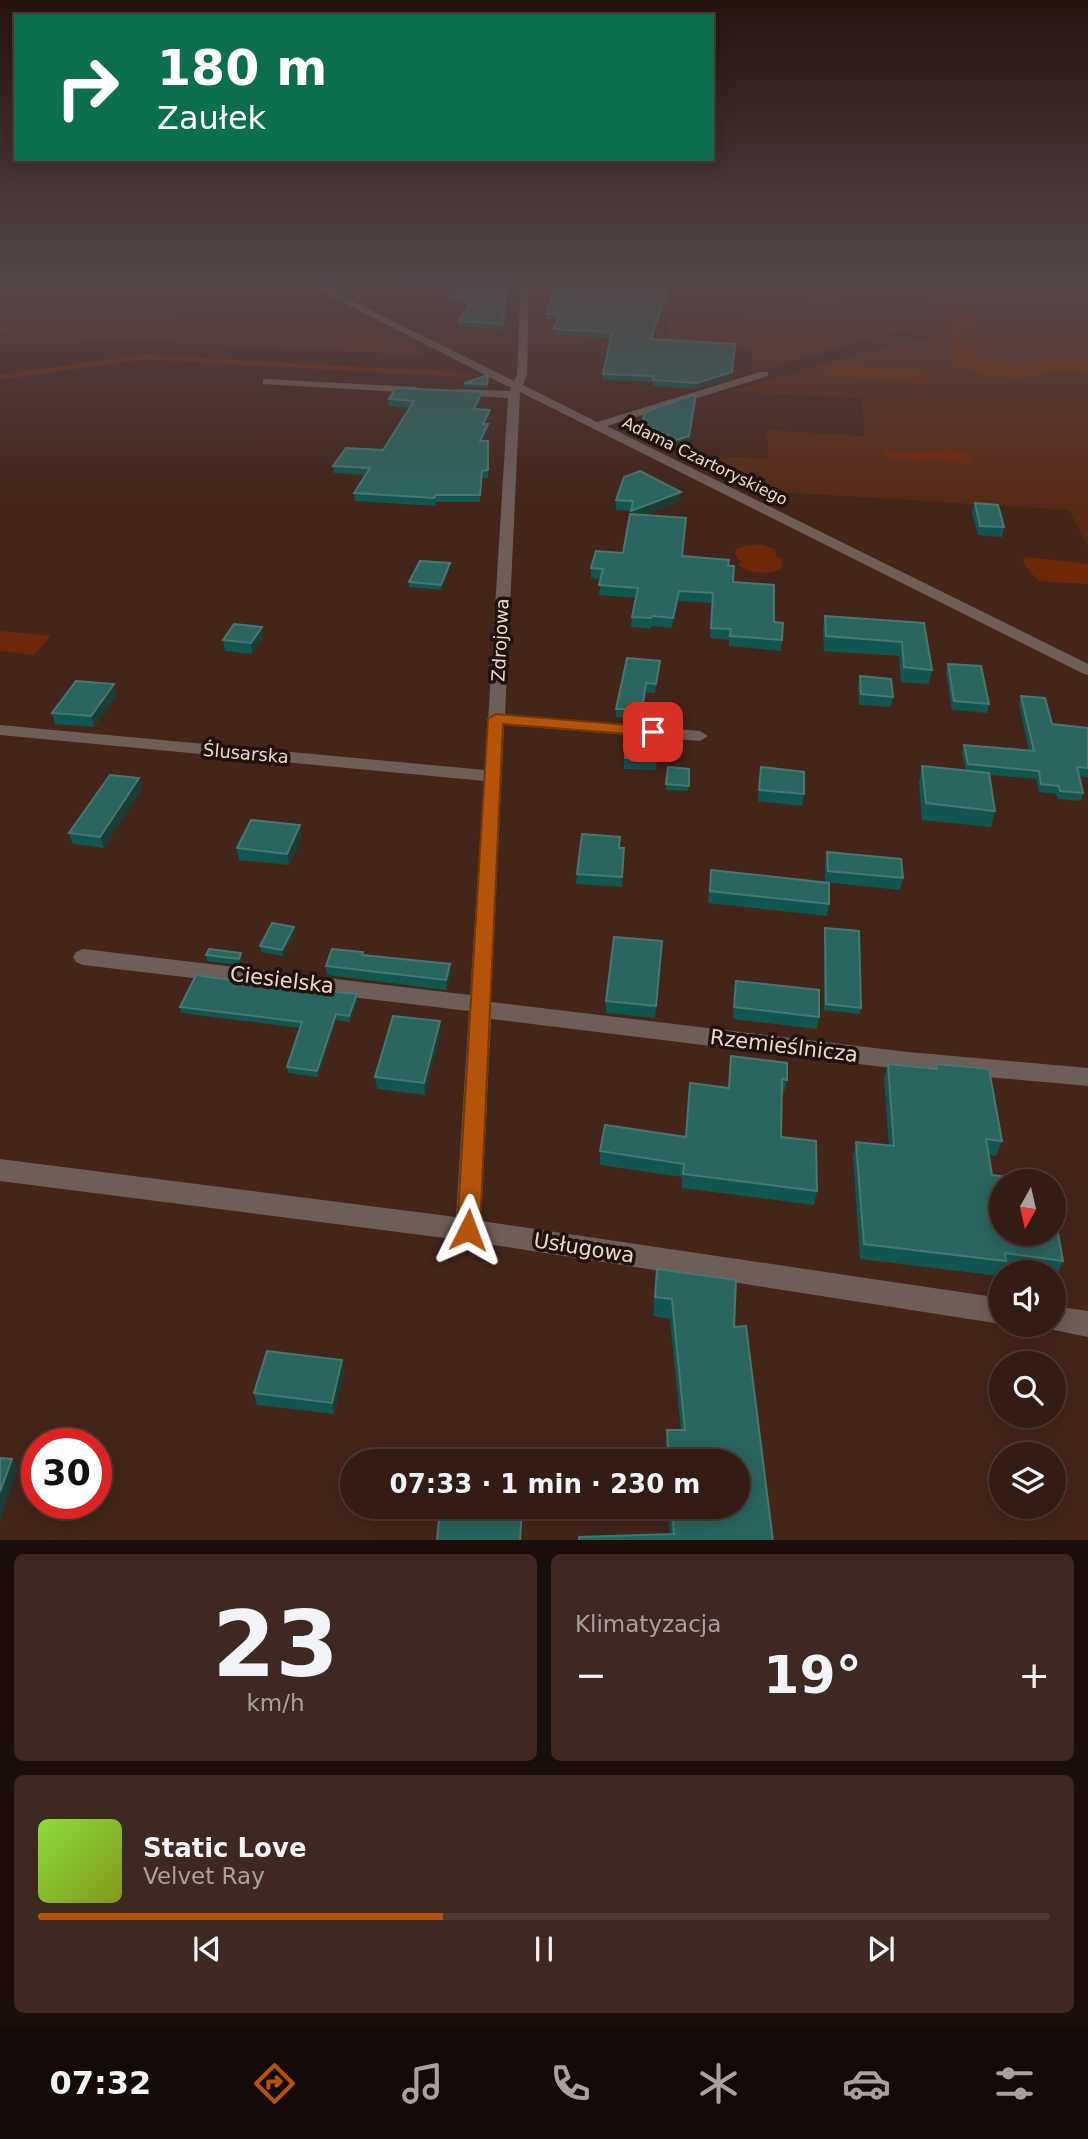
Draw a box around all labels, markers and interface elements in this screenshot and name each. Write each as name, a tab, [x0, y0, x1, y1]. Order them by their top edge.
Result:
text: 180 m	[157, 40, 327, 97]
icon: right	[42, 42, 133, 133]
text: Zaułek	[157, 99, 266, 137]
street label: Adama Czartoryskiego	[619, 413, 791, 509]
street label: Zdrojowa	[487, 598, 513, 682]
pin	[623, 702, 683, 762]
icon: arrive	[634, 713, 672, 751]
street label: Ślusarska	[202, 739, 290, 767]
street label: Ciesielska	[229, 962, 335, 998]
street label: Rzemieślnicza	[709, 1025, 859, 1067]
north arrow	[989, 1169, 1066, 1246]
map controls	[989, 1169, 1066, 1519]
position arrow	[431, 1193, 505, 1267]
street label: Usługowa	[532, 1228, 636, 1268]
button: sound	[989, 1260, 1066, 1337]
button: search	[989, 1351, 1066, 1428]
speed limit sign: 30	[21, 1428, 112, 1519]
button: layers	[989, 1442, 1066, 1519]
text: 07:33 · 1 min · 230 m	[390, 1469, 700, 1499]
text: 23	[212, 1592, 339, 1697]
text: Klimatyzacja	[575, 1611, 721, 1637]
text: 19°	[763, 1645, 862, 1705]
text: −	[575, 1653, 607, 1697]
text: +	[1018, 1653, 1050, 1697]
text: km/h	[246, 1690, 305, 1716]
text: Static Love	[143, 1833, 307, 1863]
text: Velvet Ray	[143, 1863, 265, 1889]
icon: previous	[188, 1930, 226, 1968]
icon: pause	[525, 1930, 563, 1968]
icon: next	[862, 1930, 900, 1968]
icon: directions	[250, 2059, 299, 2108]
icon: music	[398, 2059, 447, 2108]
icon: phone	[546, 2059, 595, 2108]
icon: climate	[694, 2059, 743, 2108]
icon: car	[842, 2059, 891, 2108]
icon: filters	[990, 2059, 1039, 2108]
text: 07:32	[49, 2064, 151, 2102]

